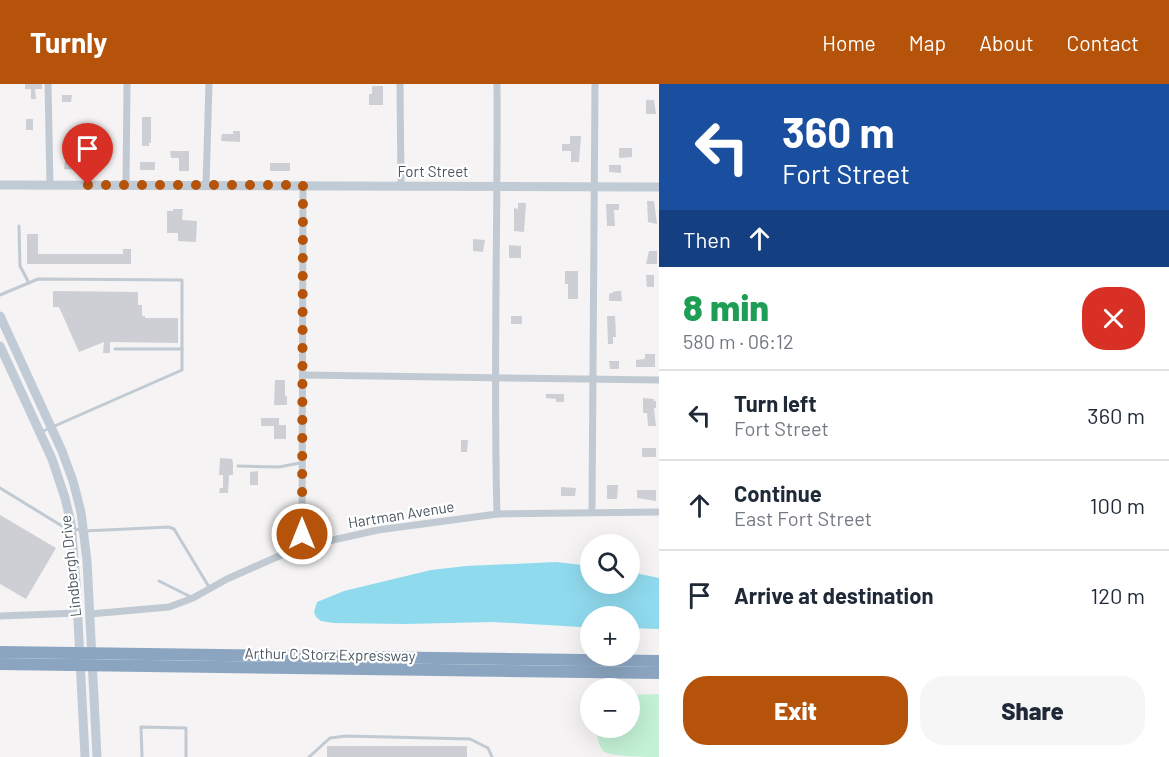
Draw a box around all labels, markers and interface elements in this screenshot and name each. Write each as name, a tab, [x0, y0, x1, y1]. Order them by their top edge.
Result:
text: Turnly	[30, 25, 107, 59]
text: Home	[822, 30, 876, 55]
text: Map	[909, 30, 946, 55]
text: About	[979, 30, 1034, 55]
text: Contact	[1067, 30, 1139, 55]
text: 360 m	[782, 106, 895, 156]
icon: left	[683, 108, 761, 186]
pin	[62, 123, 113, 185]
icon: arrive	[71, 132, 104, 165]
text: Fort Street	[782, 157, 910, 189]
street label: Fort Street	[397, 162, 469, 180]
icon: ahead	[743, 222, 776, 255]
text: Then	[683, 226, 731, 252]
text: 8 min	[683, 285, 769, 328]
button: close	[1082, 287, 1145, 350]
text: 580 m · 06:12	[683, 329, 794, 353]
text: Turn left	[734, 390, 817, 416]
icon: left	[683, 399, 716, 432]
text: 360 m	[1087, 402, 1145, 428]
text: Fort Street	[734, 416, 829, 440]
text: Continue	[734, 480, 822, 506]
icon: ahead	[683, 489, 716, 522]
text: 100 m	[1090, 492, 1145, 518]
street label: Hartman Avenue	[347, 497, 455, 531]
position arrow	[270, 502, 334, 566]
text: East Fort Street	[734, 506, 872, 530]
street label: Lindbergh Drive	[56, 514, 84, 618]
map controls	[580, 534, 640, 738]
button: search	[580, 534, 640, 594]
icon: arrive	[683, 579, 716, 612]
text: Arrive at destination	[734, 582, 933, 608]
text: 120 m	[1090, 582, 1145, 608]
button: +	[580, 606, 640, 666]
street label: Arthur C Storz Expressway	[244, 644, 416, 664]
button: Exit	[683, 676, 908, 745]
button: Share	[920, 676, 1145, 745]
button: −	[580, 678, 640, 738]

